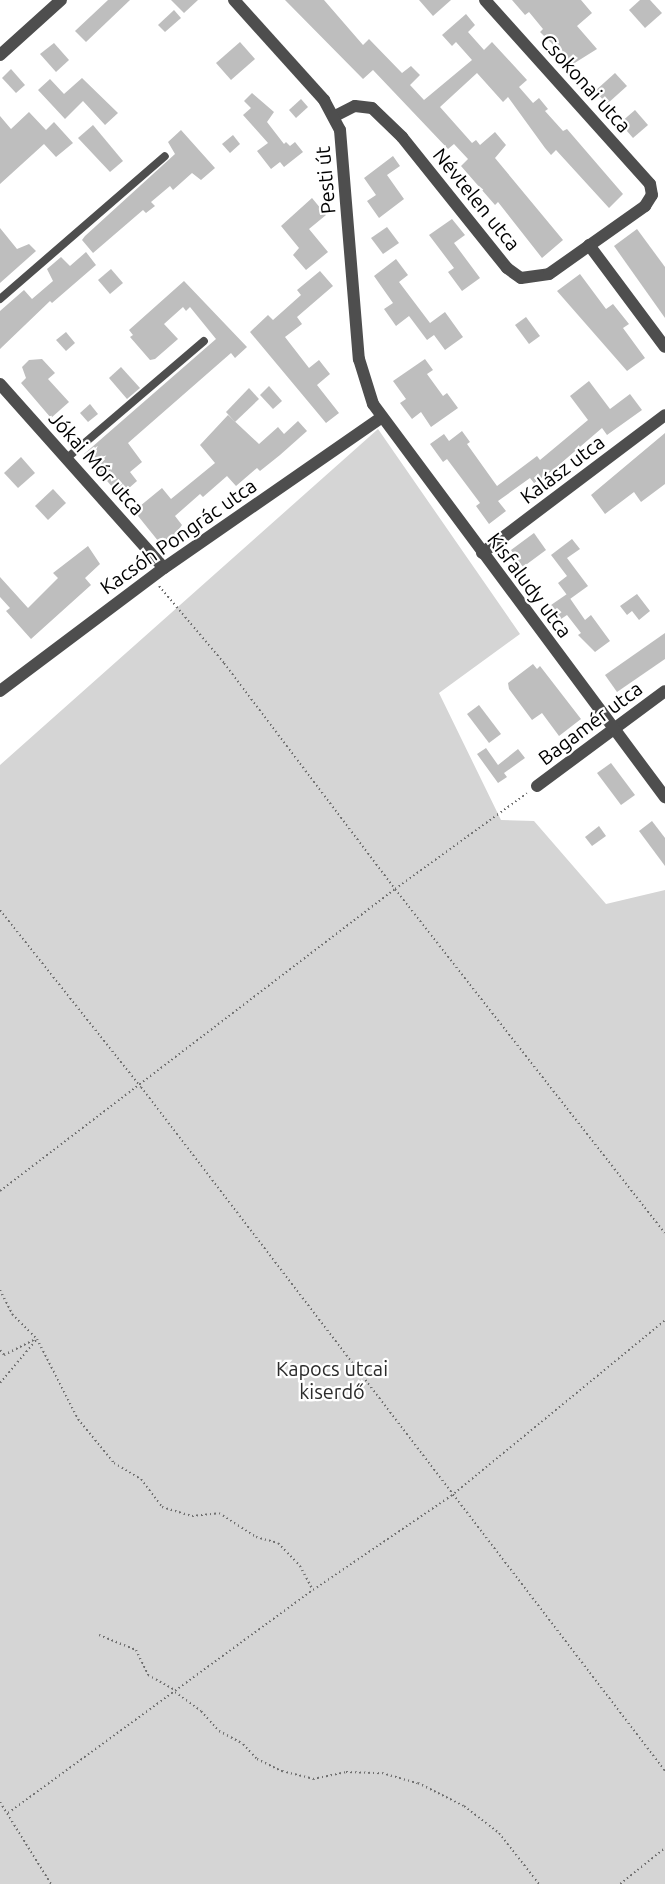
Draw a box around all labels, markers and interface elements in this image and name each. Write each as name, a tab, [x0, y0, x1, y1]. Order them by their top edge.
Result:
street label: Csokonai utca	[536, 29, 636, 137]
street label: Névtelen utca	[428, 143, 526, 255]
street label: Pesti út	[310, 145, 340, 215]
street label: Jókai Mór utca	[44, 406, 150, 520]
street label: Kalász utca	[515, 430, 609, 508]
street label: Kacsóh Pongrác utca	[95, 473, 261, 599]
street label: Kisfaludy utca	[483, 528, 577, 642]
street label: Bagamér utca	[533, 676, 647, 770]
park label: Kapocs utcai kiserdő	[276, 1356, 388, 1403]

